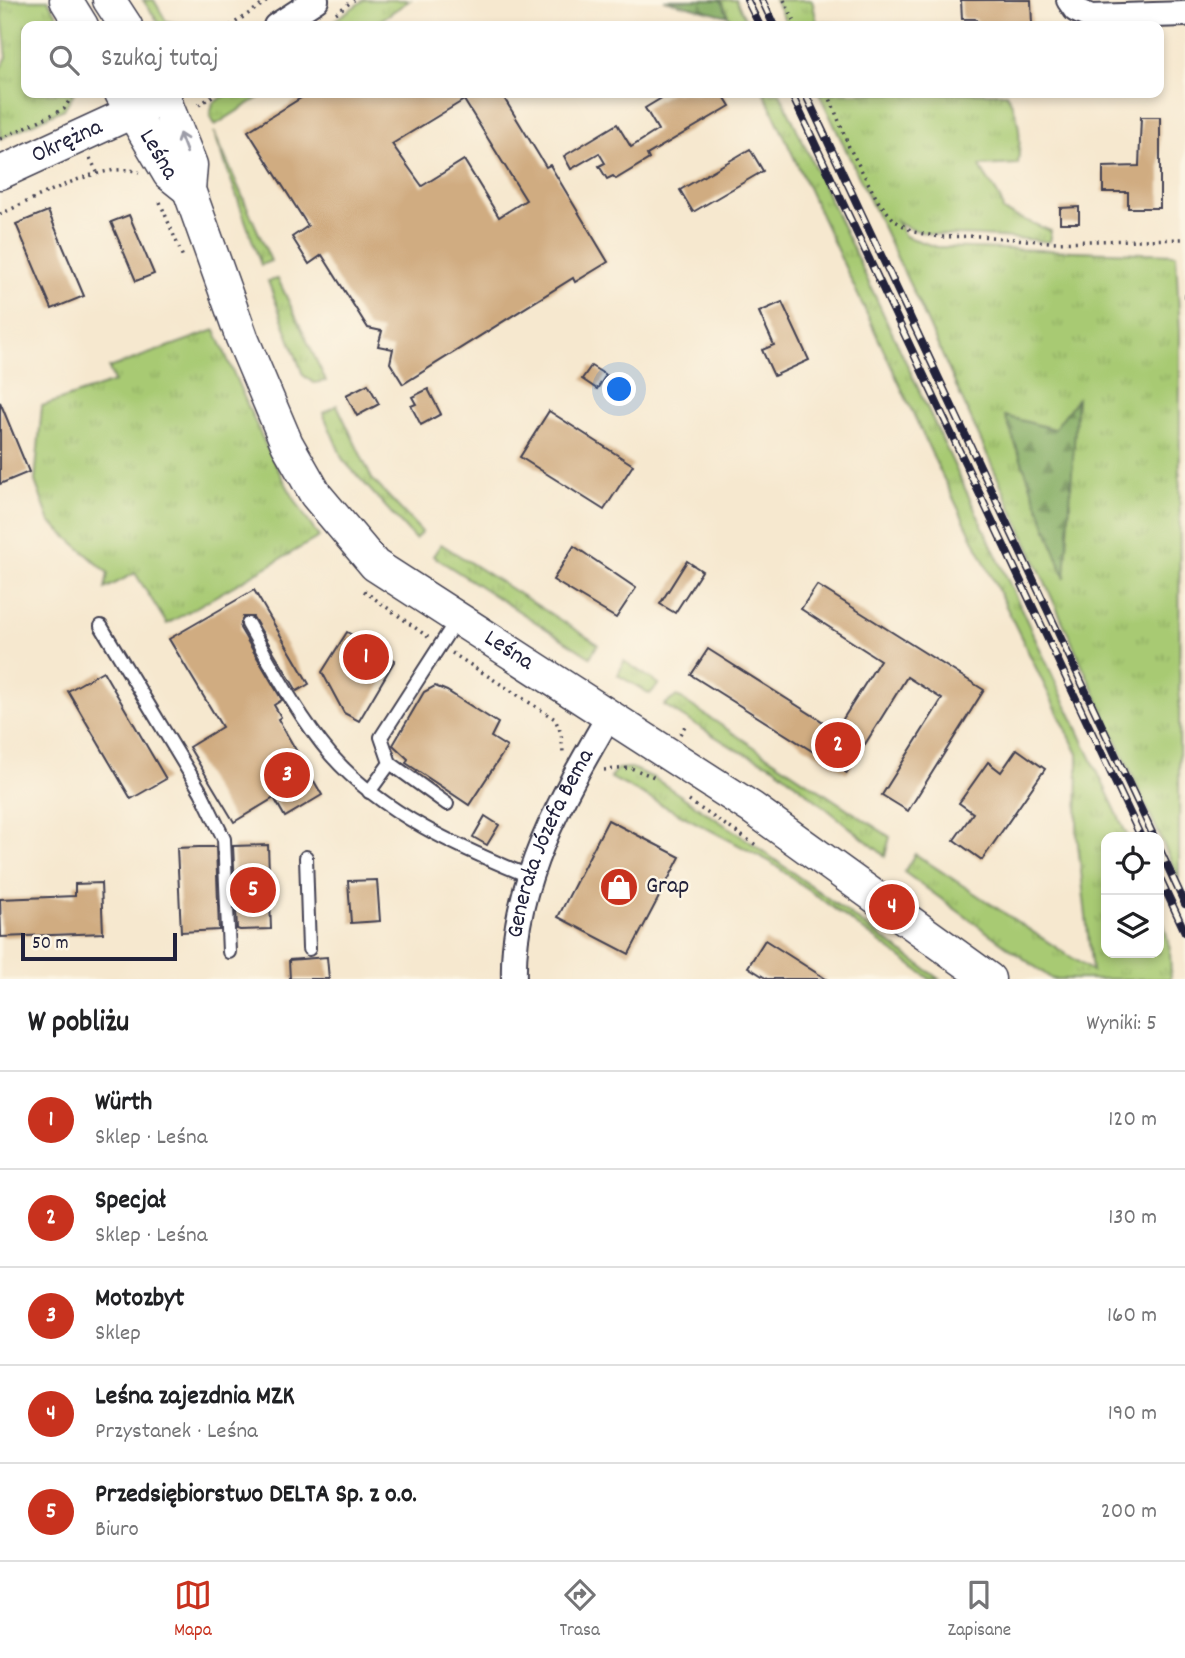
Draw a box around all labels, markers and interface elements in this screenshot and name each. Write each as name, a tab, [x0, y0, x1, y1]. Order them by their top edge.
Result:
search box	[21, 21, 1164, 98]
icon: search	[45, 41, 83, 79]
text: Szukaj tutaj	[101, 41, 219, 78]
street label: Okrężna	[26, 111, 109, 173]
street label: Leśna	[130, 123, 186, 187]
one-way arrow	[175, 132, 188, 154]
your location	[602, 372, 636, 406]
street label: Leśna	[477, 622, 541, 680]
pin: 1	[343, 631, 389, 683]
pin: 2	[815, 719, 861, 771]
street label: Generała Józefa Bema	[499, 742, 604, 940]
pin: 3	[264, 749, 310, 801]
map controls	[1101, 832, 1164, 958]
button: locate	[1101, 832, 1164, 895]
pin: 5	[230, 864, 276, 916]
shop icon: Grap	[598, 866, 640, 908]
place label: Grap	[646, 870, 689, 904]
pin: 4	[869, 881, 915, 933]
button: layers	[1101, 895, 1164, 958]
scale bar	[21, 930, 177, 962]
text: 50 m	[32, 931, 69, 958]
text: W pobliżu	[28, 1003, 129, 1046]
text: Wyniki: 5	[1086, 1008, 1157, 1041]
text: Würth	[95, 1085, 152, 1122]
text: 1	[48, 1104, 54, 1137]
text: 120 m	[1108, 1104, 1157, 1137]
text: Sklep · Leśna	[95, 1122, 207, 1155]
text: Specjał	[95, 1183, 166, 1220]
text: 2	[46, 1202, 56, 1235]
text: 130 m	[1108, 1202, 1157, 1235]
text: Sklep · Leśna	[95, 1220, 207, 1253]
text: Motozbyt	[95, 1281, 184, 1318]
text: 3	[46, 1300, 56, 1333]
text: 160 m	[1107, 1300, 1157, 1333]
text: Sklep	[95, 1318, 141, 1351]
text: Leśna zajezdnia MZK	[95, 1379, 295, 1416]
text: 4	[46, 1398, 56, 1431]
text: 190 m	[1108, 1398, 1157, 1431]
text: Przystanek · Leśna	[95, 1416, 258, 1449]
text: Przedsiębiorstwo DELTA Sp. z o.o.	[95, 1477, 417, 1514]
text: 5	[46, 1496, 56, 1529]
text: 200 m	[1101, 1496, 1157, 1529]
text: Biuro	[95, 1514, 139, 1547]
tab: Mapa	[174, 1576, 212, 1645]
tab: Trasa	[559, 1576, 600, 1645]
tab: Zapisane	[948, 1576, 1011, 1645]

